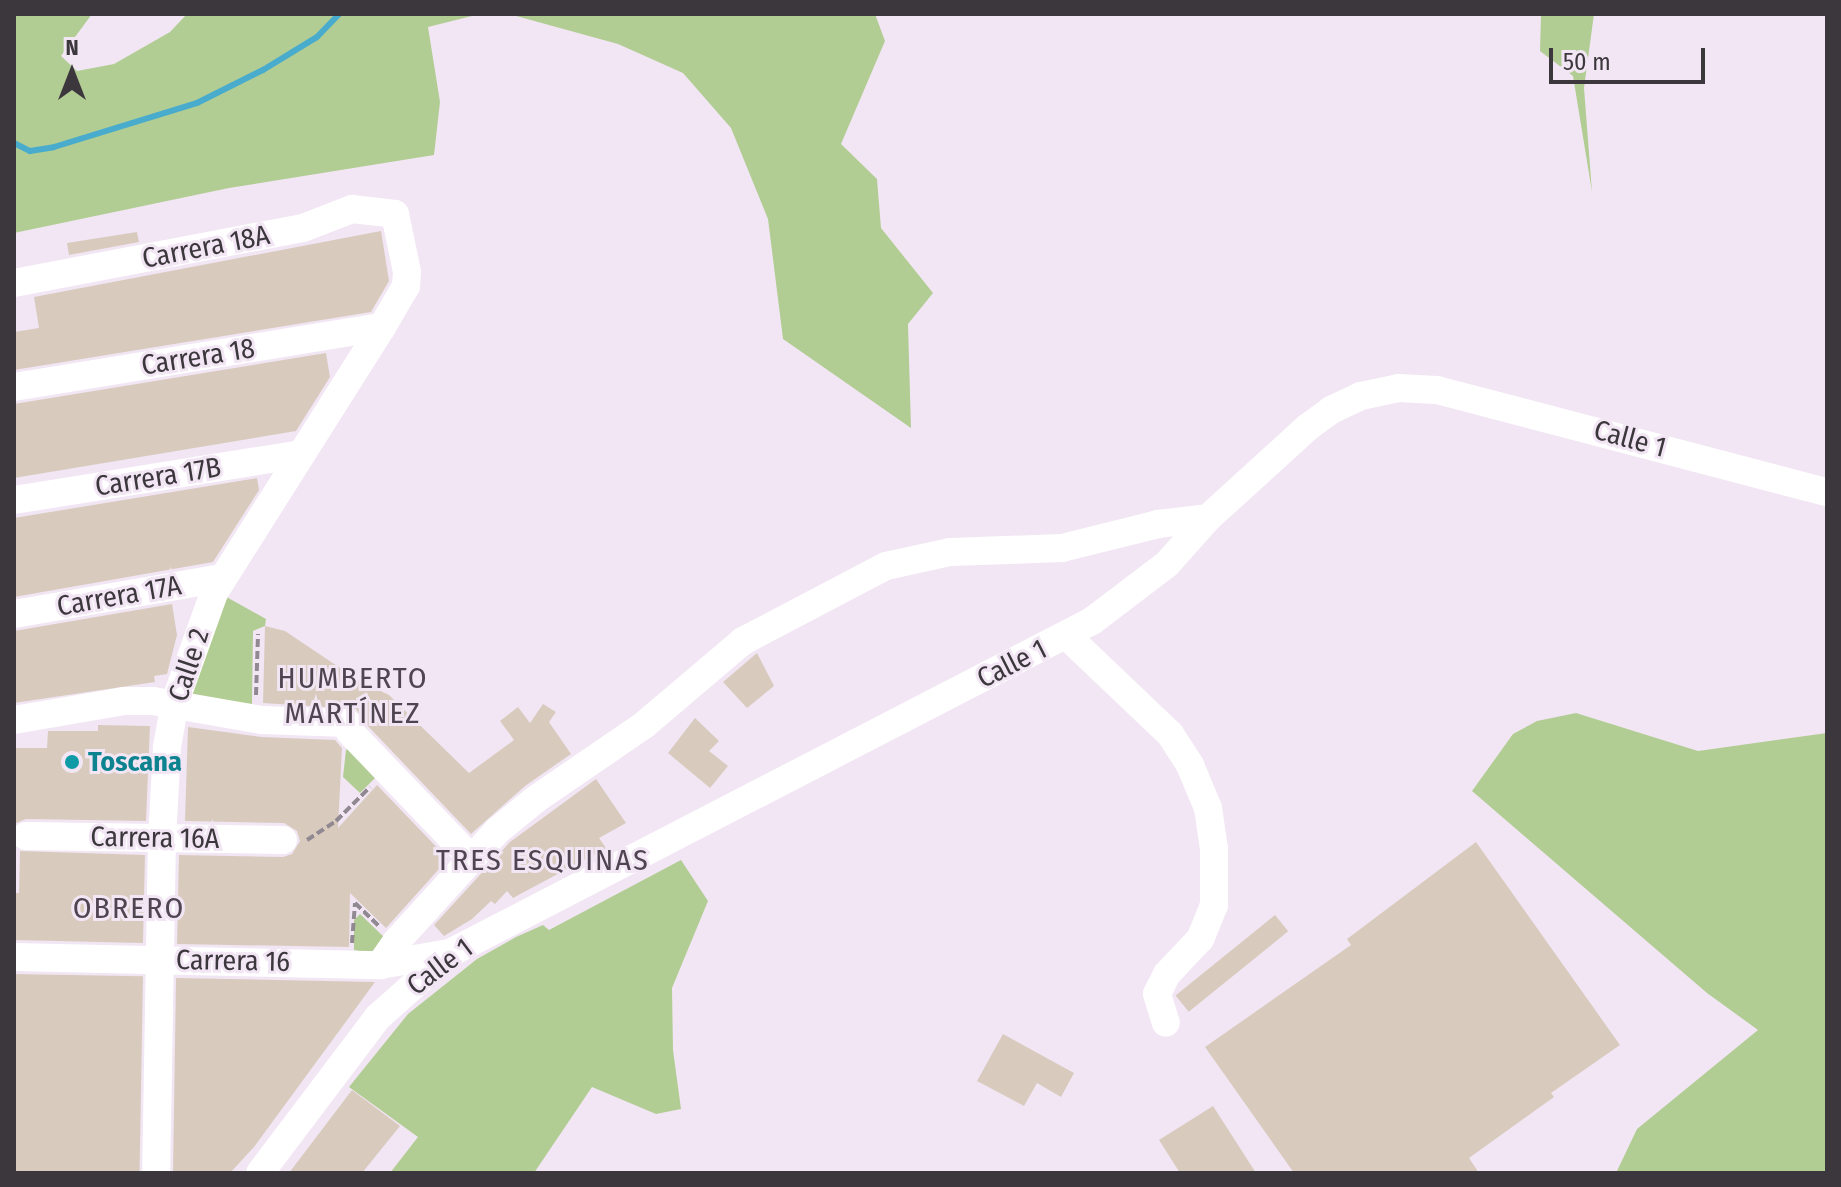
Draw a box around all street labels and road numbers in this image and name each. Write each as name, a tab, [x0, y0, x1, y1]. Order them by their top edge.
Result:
street label: Carrera 18A	[139, 218, 273, 276]
street label: Carrera 18	[139, 331, 257, 383]
street label: Calle 1	[1590, 413, 1670, 465]
street label: Carrera 17B	[93, 450, 223, 504]
street label: Carrera 17A	[54, 569, 184, 623]
street label: Calle 2	[161, 624, 217, 706]
street label: Calle 1	[972, 632, 1052, 696]
street label: Carrera 16A	[90, 820, 220, 856]
street label: Calle 1	[401, 932, 479, 1002]
street label: Carrera 16	[176, 943, 290, 979]

